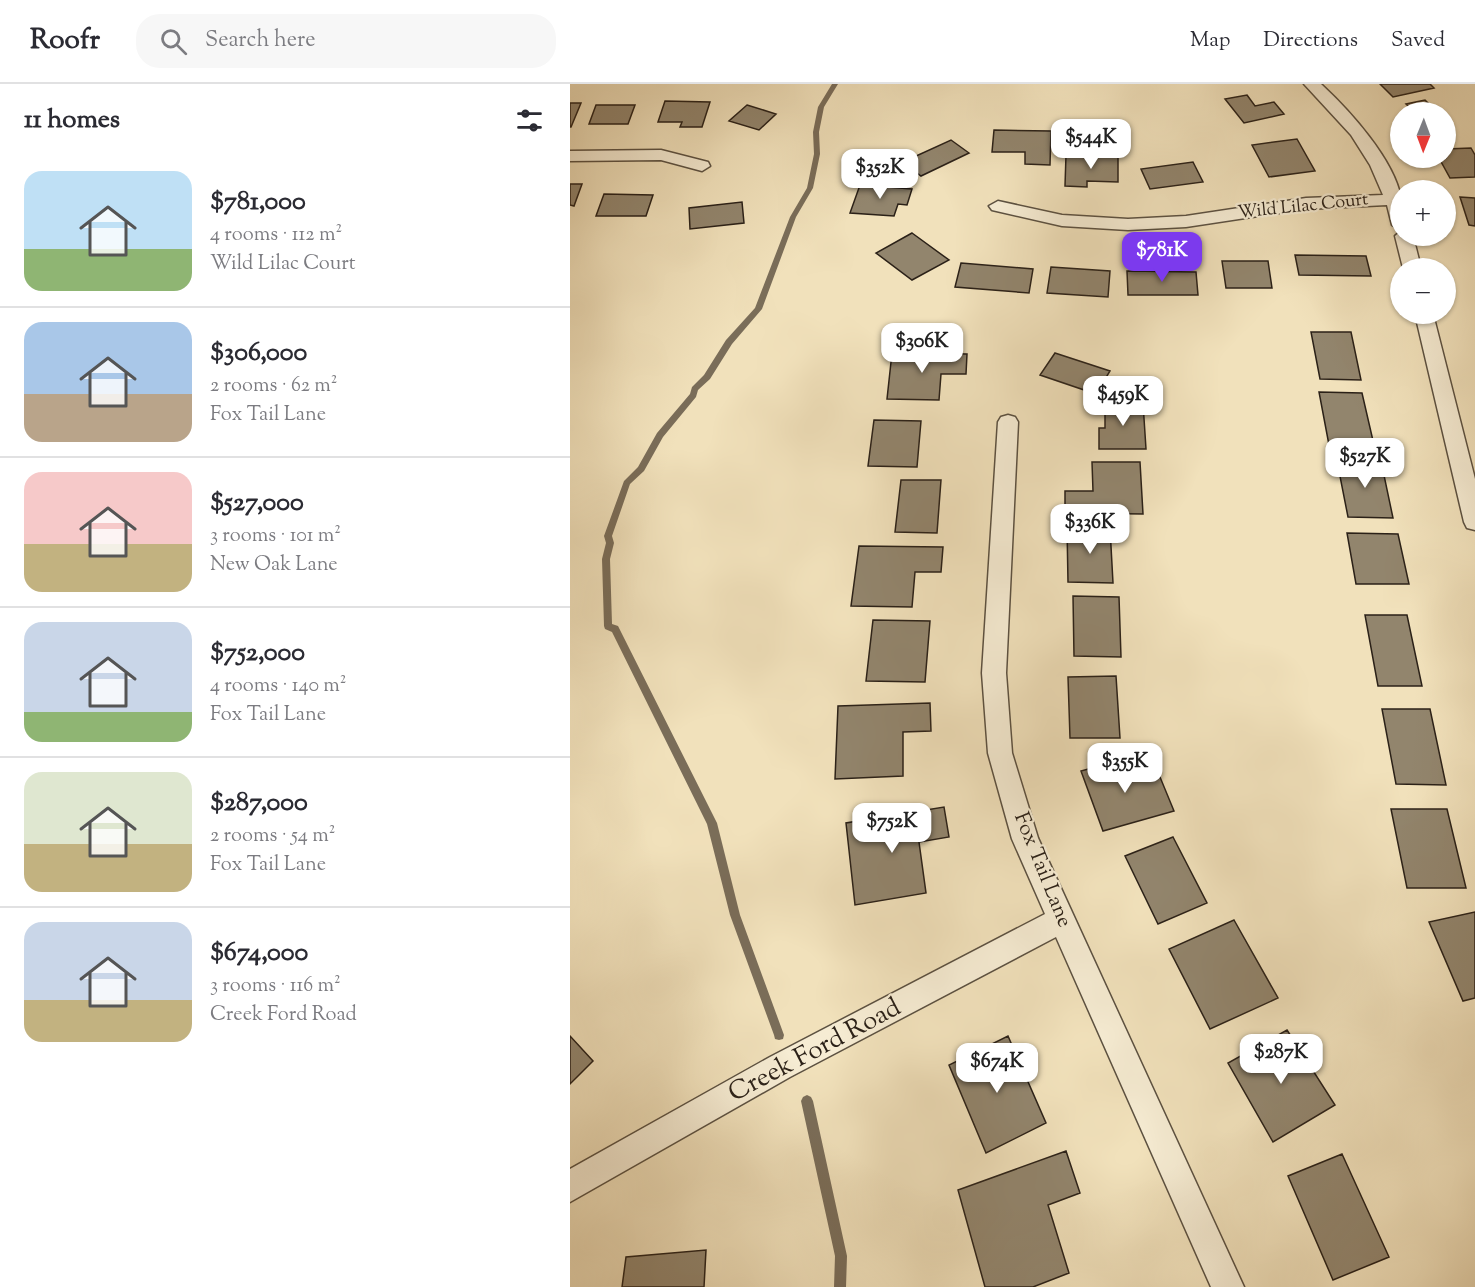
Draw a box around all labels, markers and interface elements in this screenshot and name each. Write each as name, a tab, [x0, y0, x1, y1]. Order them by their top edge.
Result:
search box	[136, 14, 556, 68]
text: Roofr	[30, 21, 100, 61]
icon: search	[157, 25, 190, 58]
text: Search here	[205, 25, 315, 57]
text: Map	[1190, 26, 1230, 56]
text: Directions	[1263, 26, 1358, 56]
text: Saved	[1391, 26, 1445, 56]
text: 11 homes	[24, 102, 120, 139]
north arrow	[1390, 102, 1456, 168]
map controls	[1390, 102, 1456, 324]
icon: filters	[513, 104, 546, 137]
pin: $544K	[1049, 119, 1133, 170]
text: $544K	[1065, 124, 1117, 153]
pin: $352K	[838, 149, 922, 200]
text: $352K	[855, 154, 905, 183]
button: +	[1390, 180, 1456, 246]
text: $781,000	[210, 184, 306, 221]
street label: Wild Lilac Court	[1236, 187, 1370, 227]
icon: home	[72, 195, 144, 267]
text: 4 rooms · 112 m²	[210, 221, 342, 250]
pin: $781K	[1120, 232, 1204, 283]
text: $781K	[1136, 237, 1188, 266]
text: Wild Lilac Court	[210, 250, 356, 279]
button: −	[1390, 258, 1456, 324]
pin: $306K	[880, 323, 964, 374]
text: $306K	[895, 328, 949, 357]
text: $306,000	[210, 335, 307, 372]
icon: home	[72, 346, 144, 418]
text: 2 rooms · 62 m²	[210, 372, 338, 401]
pin: $459K	[1081, 376, 1165, 427]
text: $459K	[1097, 381, 1149, 410]
text: Fox Tail Lane	[210, 401, 326, 430]
pin: $527K	[1323, 438, 1407, 489]
text: $527K	[1339, 443, 1391, 472]
text: $527,000	[210, 485, 304, 522]
icon: home	[72, 496, 144, 568]
pin: $336K	[1048, 504, 1132, 555]
text: $336K	[1064, 509, 1116, 538]
text: 3 rooms · 101 m²	[210, 522, 341, 551]
text: New Oak Lane	[210, 551, 338, 580]
text: $752,000	[210, 635, 305, 672]
icon: home	[72, 646, 144, 718]
text: 4 rooms · 140 m²	[210, 672, 347, 701]
text: Fox Tail Lane	[210, 701, 326, 730]
pin: $355K	[1083, 743, 1167, 794]
text: $355K	[1101, 748, 1149, 777]
text: $287,000	[210, 785, 308, 822]
icon: home	[72, 796, 144, 868]
pin: $752K	[850, 803, 934, 854]
text: $752K	[866, 808, 918, 837]
street label: Fox Tail Lane	[1005, 808, 1079, 932]
text: 2 rooms · 54 m²	[210, 822, 335, 851]
text: Fox Tail Lane	[210, 851, 326, 880]
text: $674,000	[210, 935, 308, 972]
icon: home	[72, 946, 144, 1018]
text: 3 rooms · 116 m²	[210, 972, 341, 1001]
street label: Creek Ford Road	[722, 990, 908, 1112]
text: Creek Ford Road	[210, 1001, 357, 1030]
pin: $287K	[1239, 1034, 1323, 1085]
text: $287K	[1254, 1039, 1308, 1068]
pin: $674K	[955, 1043, 1039, 1094]
text: $674K	[970, 1048, 1024, 1077]

